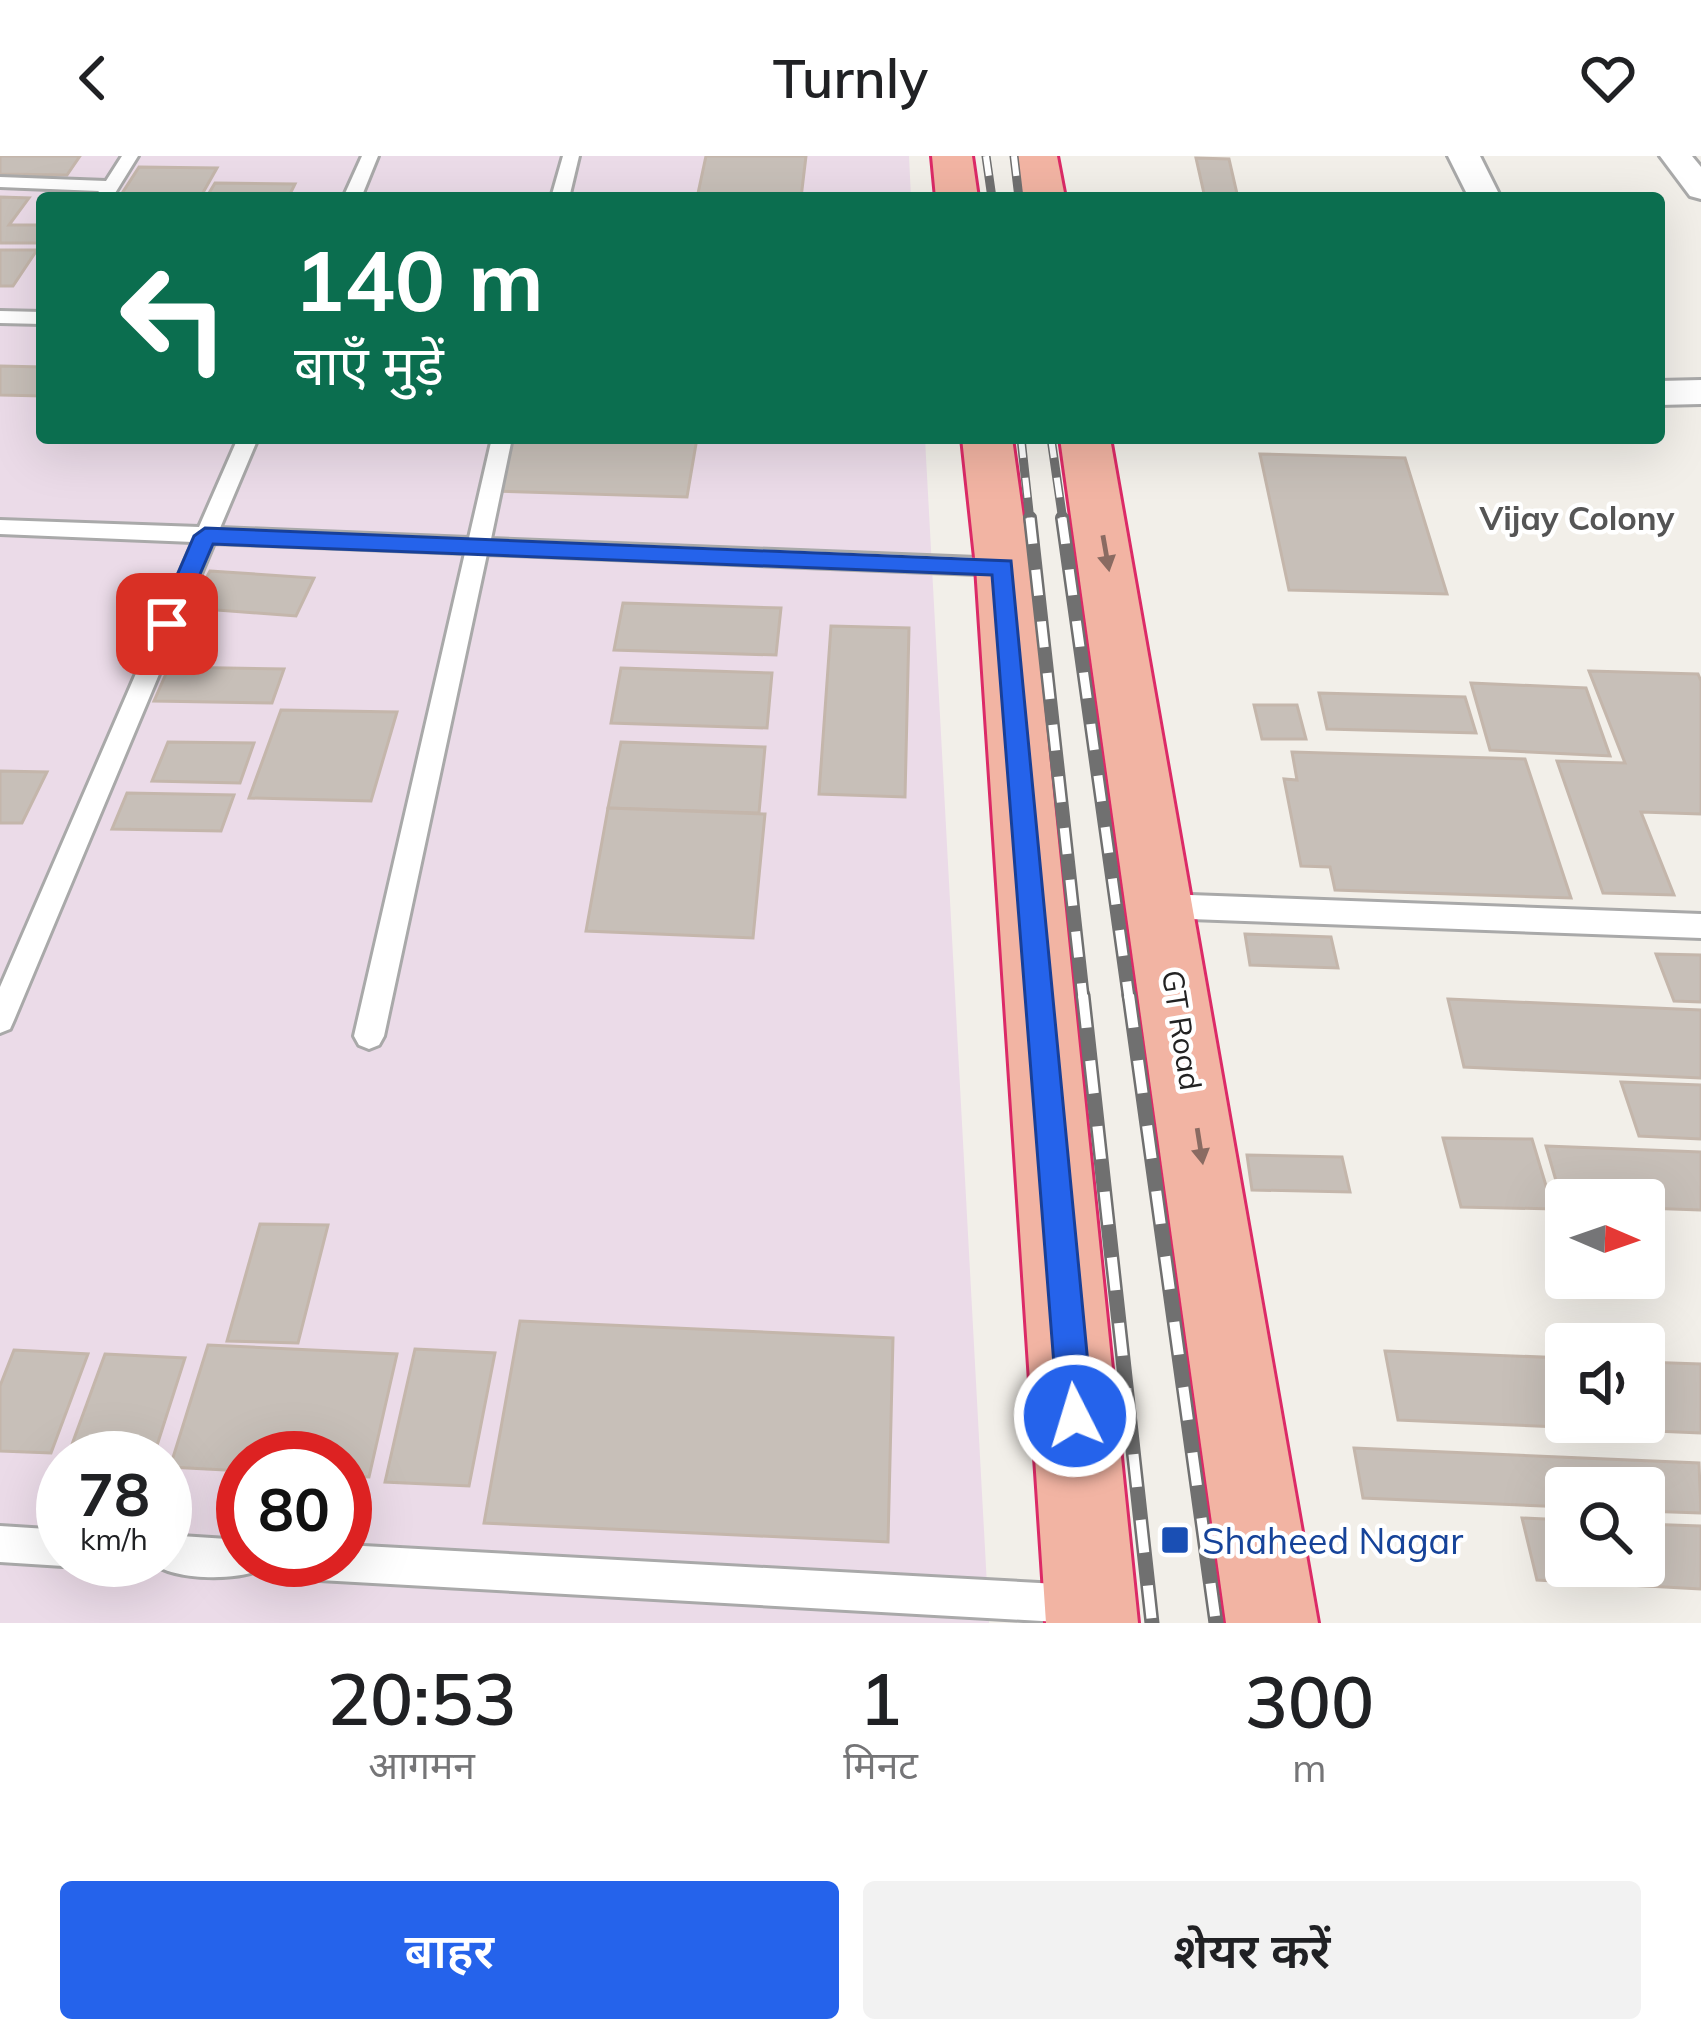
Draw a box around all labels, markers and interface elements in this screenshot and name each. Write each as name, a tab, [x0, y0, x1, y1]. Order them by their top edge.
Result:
text: Turnly	[773, 44, 928, 112]
icon: back	[60, 45, 126, 111]
icon: heart	[1575, 45, 1641, 111]
text: 140 m	[294, 227, 544, 332]
icon: left	[96, 240, 252, 396]
text: बाएँ मुड़ें	[294, 331, 444, 399]
district label: Vijay Colony	[1478, 497, 1675, 538]
one-way arrow	[1097, 535, 1116, 572]
pin	[116, 573, 218, 675]
icon: arrive	[134, 591, 200, 657]
street label: GT Road	[1154, 967, 1210, 1093]
one-way arrow	[1190, 1128, 1209, 1165]
north arrow	[1545, 1179, 1665, 1299]
map controls	[1545, 1179, 1665, 1587]
button: sound	[1545, 1323, 1665, 1443]
position arrow	[1012, 1353, 1138, 1479]
speed limit sign: 80	[216, 1431, 372, 1587]
text: 78	[78, 1456, 150, 1531]
button: search	[1545, 1467, 1665, 1587]
place label: Shaheed Nagar	[1202, 1518, 1463, 1563]
text: km/h	[80, 1520, 148, 1558]
marker: Shaheed Nagar	[1159, 1524, 1191, 1556]
text: 20:53	[327, 1653, 517, 1743]
text: 1	[859, 1653, 902, 1743]
text: 300	[1245, 1656, 1374, 1746]
text: आगमन	[368, 1740, 475, 1789]
text: मिनट	[843, 1740, 918, 1789]
text: m	[1292, 1743, 1327, 1792]
button: बाहर	[60, 1881, 839, 2019]
button: शेयर करें	[863, 1881, 1641, 2019]

